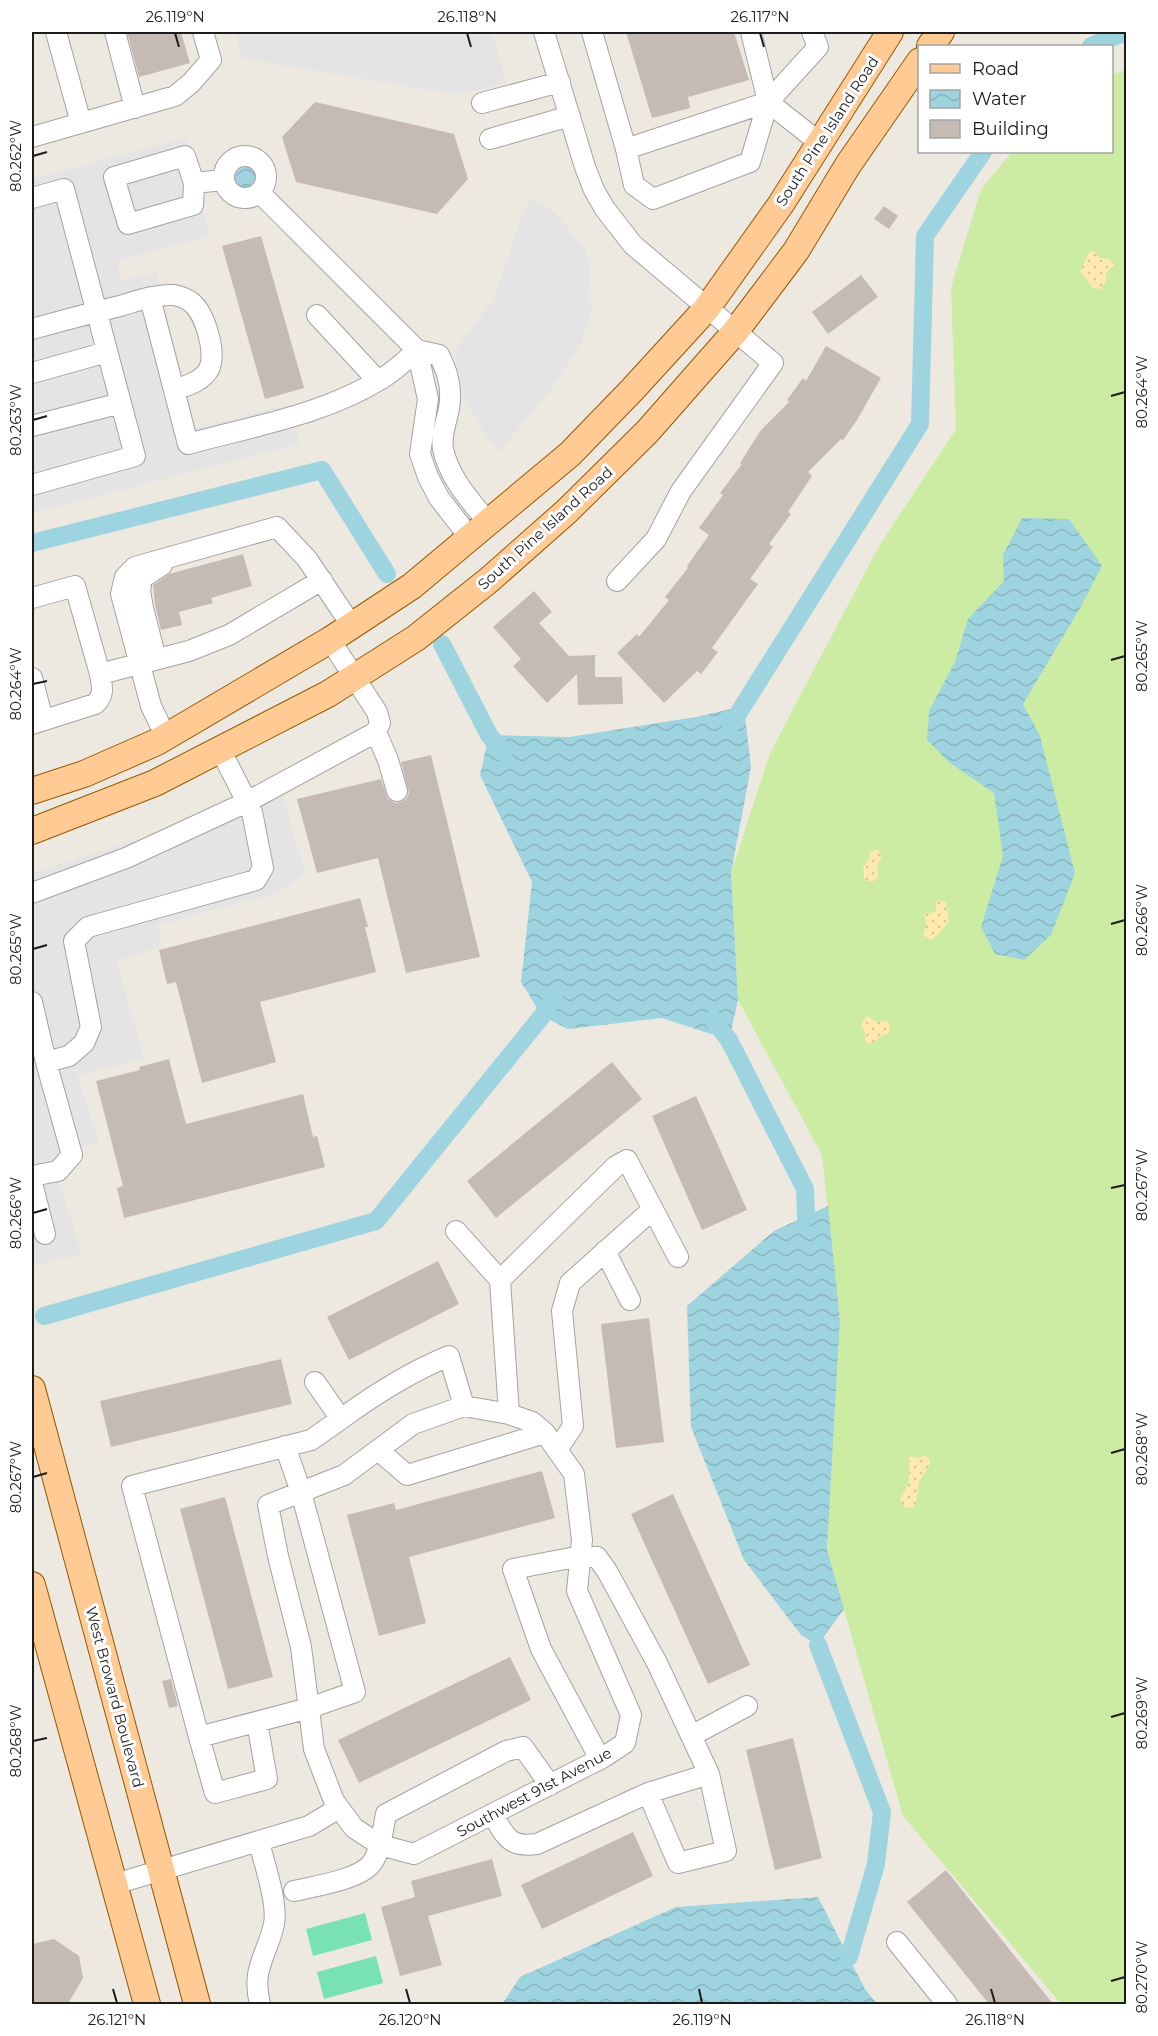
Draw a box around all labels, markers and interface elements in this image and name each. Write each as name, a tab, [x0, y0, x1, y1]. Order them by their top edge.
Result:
text: 26.119°N	[145, 7, 205, 26]
text: 26.118°N	[437, 7, 497, 26]
text: 26.117°N	[731, 7, 789, 26]
legend	[918, 45, 1113, 153]
street label: South Pine Island Road	[771, 52, 883, 210]
text: Road	[972, 58, 1019, 80]
text: Water	[972, 88, 1027, 110]
text: Building	[972, 118, 1049, 140]
text: 80.262°W	[6, 120, 25, 192]
text: 80.264°W	[1132, 355, 1151, 429]
text: 80.263°W	[6, 384, 25, 456]
street label: South Pine Island Road	[474, 462, 616, 594]
text: 80.265°W	[1132, 620, 1151, 692]
text: 80.264°W	[6, 647, 25, 721]
text: 80.266°W	[1132, 883, 1151, 956]
text: 80.265°W	[6, 913, 25, 985]
text: 80.267°W	[1132, 1148, 1151, 1221]
text: 80.266°W	[6, 1176, 25, 1249]
text: 80.268°W	[1132, 1412, 1151, 1486]
text: 80.267°W	[6, 1440, 25, 1513]
street label: West Broward Boulevard	[82, 1604, 148, 1790]
text: 80.269°W	[1132, 1676, 1151, 1749]
text: 80.268°W	[6, 1704, 25, 1778]
street label: Southwest 91st Avenue	[453, 1743, 615, 1841]
text: 80.270°W	[1132, 1940, 1151, 2014]
text: 26.121°N	[88, 2010, 146, 2029]
text: 26.120°N	[378, 2010, 442, 2029]
text: 26.119°N	[672, 2010, 732, 2029]
text: 26.118°N	[965, 2010, 1025, 2029]

